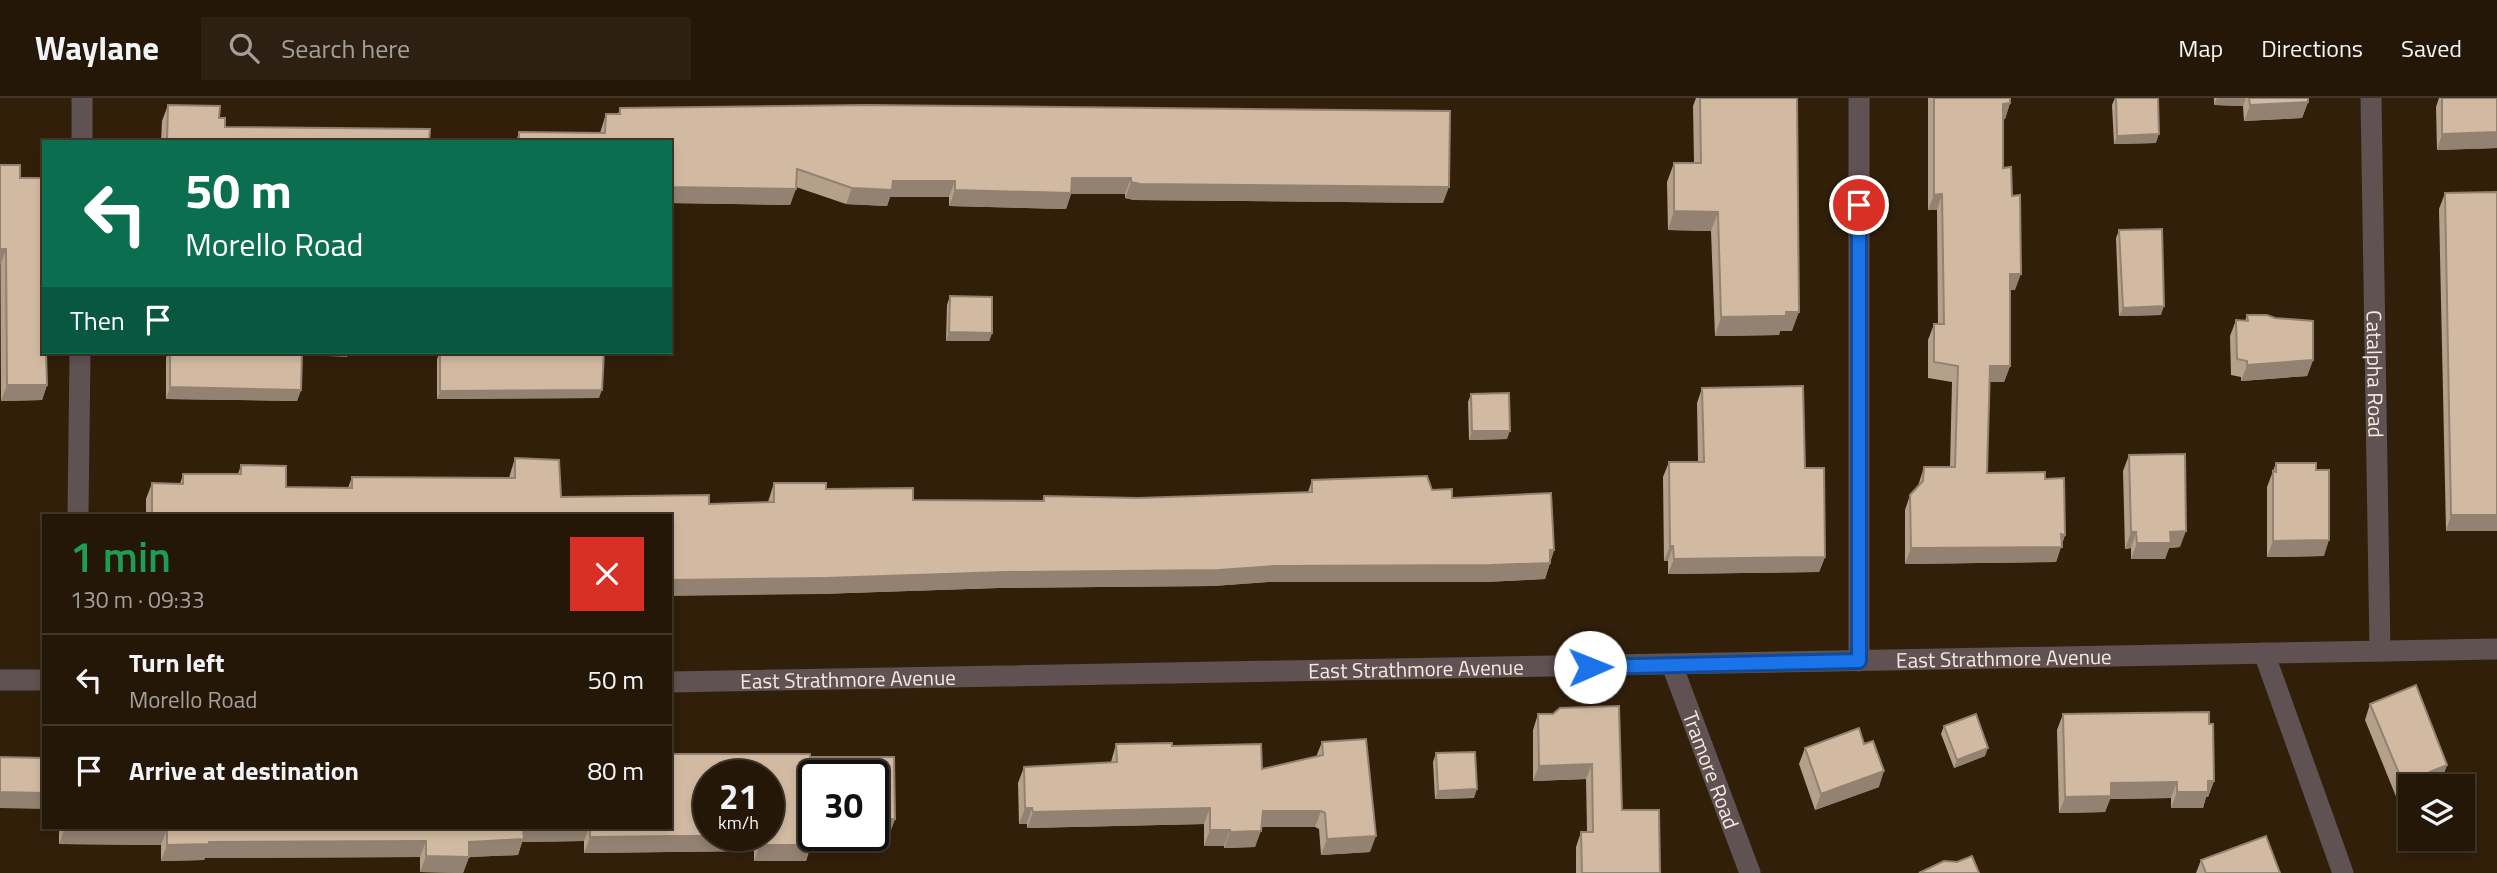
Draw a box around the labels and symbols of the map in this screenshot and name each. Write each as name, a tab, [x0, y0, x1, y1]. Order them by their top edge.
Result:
pin	[1829, 175, 1889, 235]
street label: Catalpha Road	[2358, 310, 2393, 438]
position arrow	[1553, 630, 1627, 704]
street label: East Strathmore Avenue	[1896, 640, 2112, 676]
street label: East Strathmore Avenue	[1308, 651, 1524, 686]
street label: East Strathmore Avenue	[740, 661, 956, 697]
street label: Tramore Road	[1675, 706, 1748, 833]
speed limit sign: 30	[798, 760, 889, 851]

